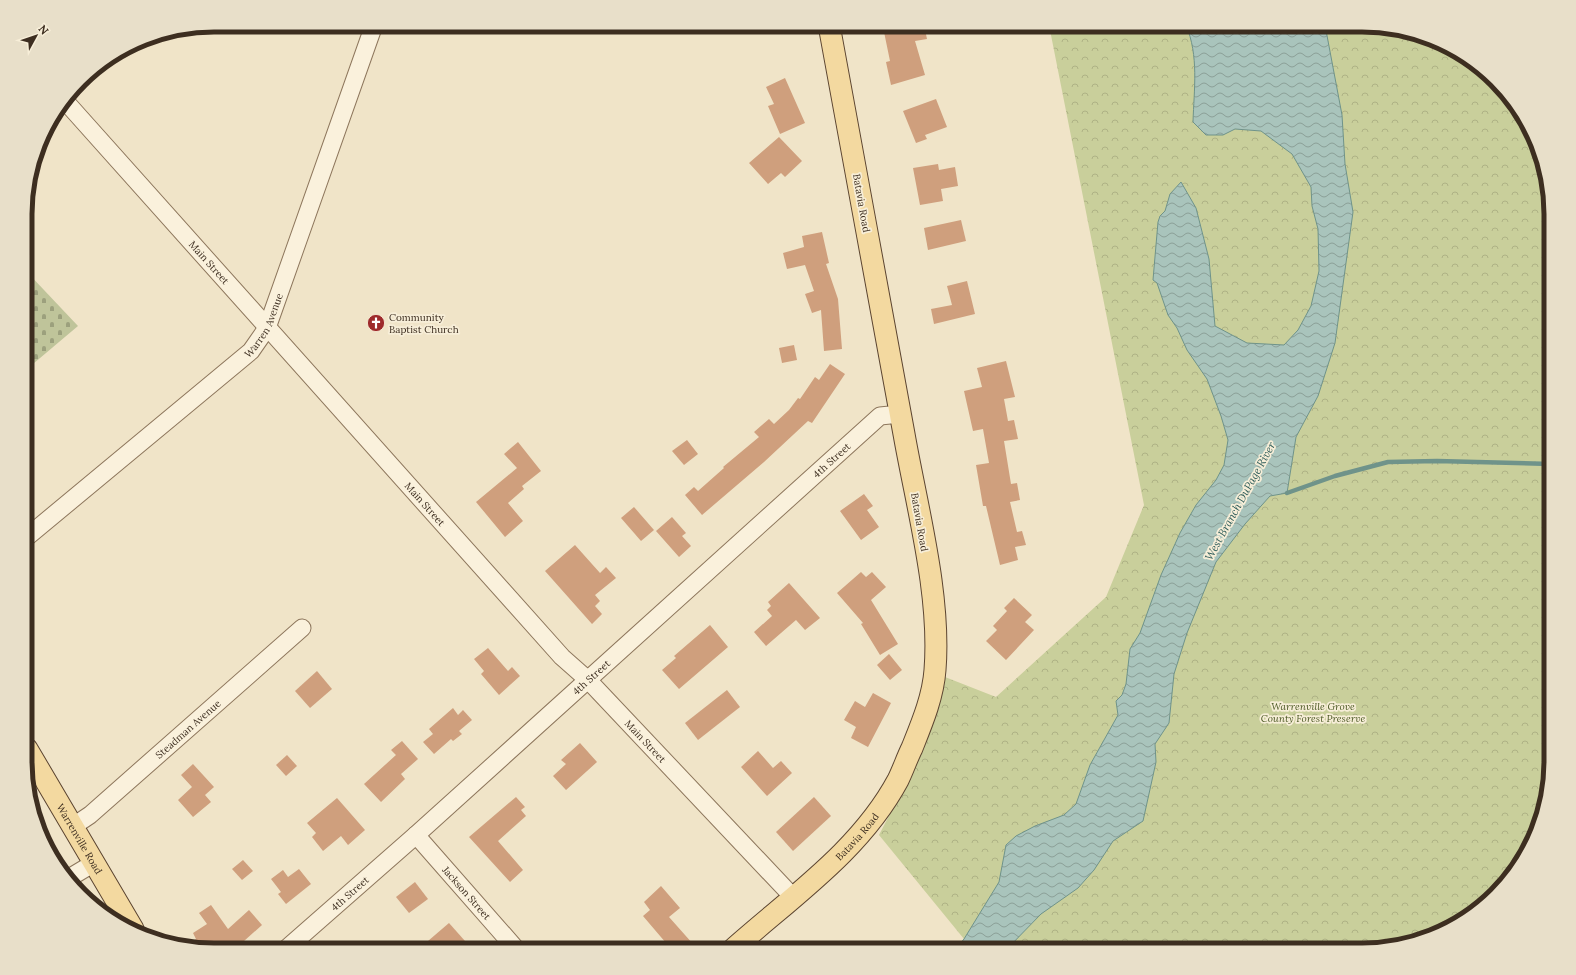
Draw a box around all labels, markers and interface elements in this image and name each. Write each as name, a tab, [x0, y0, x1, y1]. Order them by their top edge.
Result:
north arrow	[16, 16, 56, 56]
text: N	[36, 22, 52, 38]
street label: Batavia Road	[850, 173, 873, 233]
street label: Main Street	[186, 238, 232, 287]
street label: Warren Avenue	[242, 291, 286, 361]
place label: Community Baptist Church	[389, 311, 459, 336]
church icon: Community Baptist Church	[366, 313, 386, 333]
water label: West Branch DuPage River	[1202, 438, 1279, 563]
street label: 4th Street	[810, 440, 853, 481]
street label: Main Street	[402, 480, 448, 529]
street label: Batavia Road	[908, 492, 931, 552]
street label: 4th Street	[570, 657, 613, 698]
street label: Steadman Avenue	[153, 696, 224, 761]
park label: Warrenville Grove County Forest Preserve	[1261, 700, 1365, 725]
street label: Main Street	[622, 717, 669, 766]
street label: Warrenville Road	[54, 801, 105, 876]
street label: Batavia Road	[833, 810, 882, 863]
street label: Jackson Street	[439, 863, 494, 923]
street label: 4th Street	[328, 873, 372, 914]

